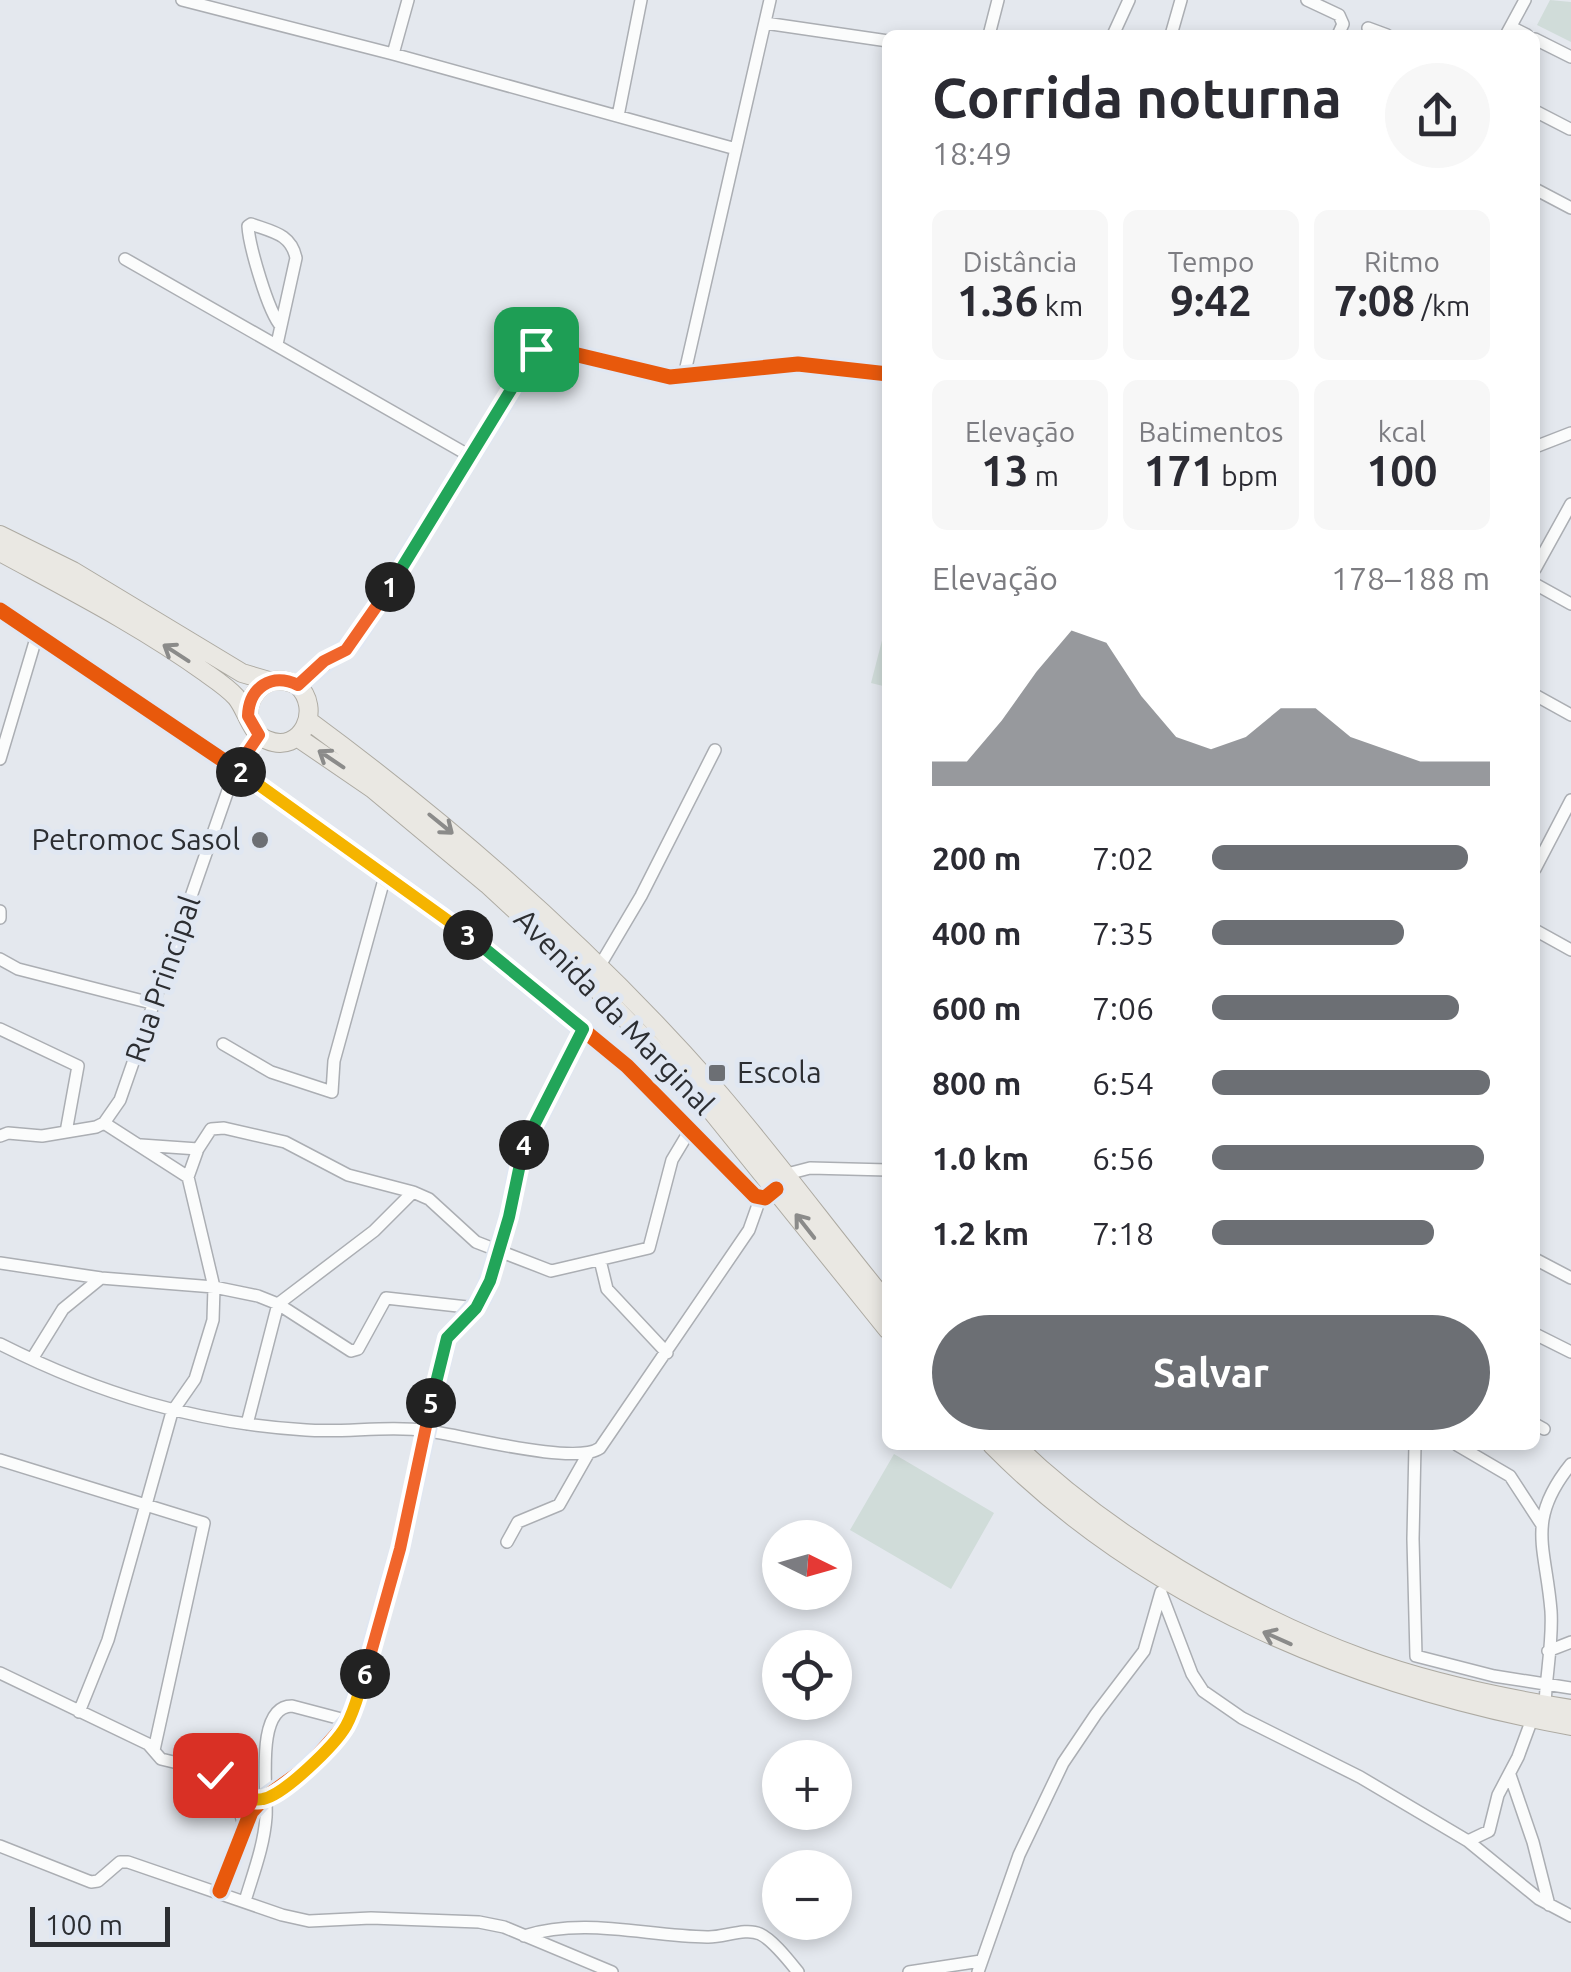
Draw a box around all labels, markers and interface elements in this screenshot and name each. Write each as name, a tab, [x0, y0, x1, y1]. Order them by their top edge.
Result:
button: share	[1385, 63, 1490, 168]
text: Corrida noturna	[932, 67, 1342, 128]
text: 18:49	[932, 135, 1012, 171]
text: Distância	[963, 246, 1077, 277]
text: Tempo	[1168, 246, 1254, 277]
text: Ritmo	[1364, 246, 1440, 277]
text: 1.36	[957, 277, 1038, 324]
text: 9:42	[1170, 277, 1252, 324]
text: 7:08	[1334, 277, 1415, 324]
text: km	[1038, 290, 1083, 321]
text: /km	[1415, 290, 1470, 321]
pin	[494, 307, 579, 392]
icon: arrive	[509, 322, 564, 377]
text: Elevação	[965, 416, 1075, 447]
text: Batimentos	[1138, 416, 1284, 447]
text: kcal	[1378, 416, 1426, 447]
text: 13	[981, 447, 1028, 494]
text: 171	[1144, 447, 1215, 494]
text: 100	[1366, 447, 1438, 494]
text: m	[1028, 460, 1059, 491]
text: bpm	[1215, 460, 1278, 491]
text: Elevação	[932, 560, 1058, 596]
text: 178–188 m	[1331, 560, 1490, 596]
pin: 1	[365, 562, 415, 612]
text: 1	[382, 571, 398, 602]
one-way arrow	[162, 643, 190, 664]
pin: 2	[216, 747, 266, 797]
one-way arrow	[317, 748, 345, 769]
text: 2	[233, 756, 249, 787]
one-way arrow	[428, 813, 454, 835]
place label: Petromoc Sasol	[32, 822, 240, 856]
marker: Petromoc Sasol	[249, 829, 271, 851]
text: 200 m	[932, 840, 1021, 876]
text: 7:02	[1092, 840, 1154, 876]
street label: Rua Principal	[118, 891, 206, 1066]
street label: Avenida da Marginal	[508, 902, 722, 1121]
pin: 3	[443, 910, 493, 960]
text: 400 m	[932, 915, 1021, 951]
text: 7:35	[1092, 915, 1154, 951]
text: 3	[460, 919, 476, 950]
text: 600 m	[932, 990, 1021, 1026]
text: 7:06	[1092, 990, 1154, 1026]
place label: Escola	[737, 1055, 822, 1089]
marker: Escola	[706, 1062, 728, 1084]
text: 800 m	[932, 1065, 1021, 1101]
text: 6:54	[1092, 1065, 1154, 1101]
pin: 4	[499, 1120, 549, 1170]
text: 4	[516, 1129, 532, 1160]
text: 1.0 km	[932, 1140, 1029, 1176]
text: 6:56	[1092, 1140, 1154, 1176]
one-way arrow	[795, 1213, 816, 1240]
text: 1.2 km	[932, 1215, 1029, 1251]
text: 7:18	[1092, 1215, 1154, 1251]
button: Salvar	[932, 1315, 1490, 1430]
pin: 5	[406, 1378, 456, 1428]
text: 5	[423, 1387, 439, 1418]
north arrow	[762, 1520, 852, 1610]
map controls	[762, 1520, 852, 1940]
one-way arrow	[1262, 1628, 1293, 1646]
button: locate	[762, 1630, 852, 1720]
pin: 6	[340, 1649, 390, 1699]
text: 6	[357, 1658, 373, 1689]
pin	[173, 1733, 258, 1818]
button: +	[762, 1740, 852, 1830]
icon: check	[188, 1748, 243, 1803]
button: −	[762, 1850, 852, 1940]
scale bar	[30, 1902, 170, 1946]
text: 100 m	[45, 1909, 123, 1940]

